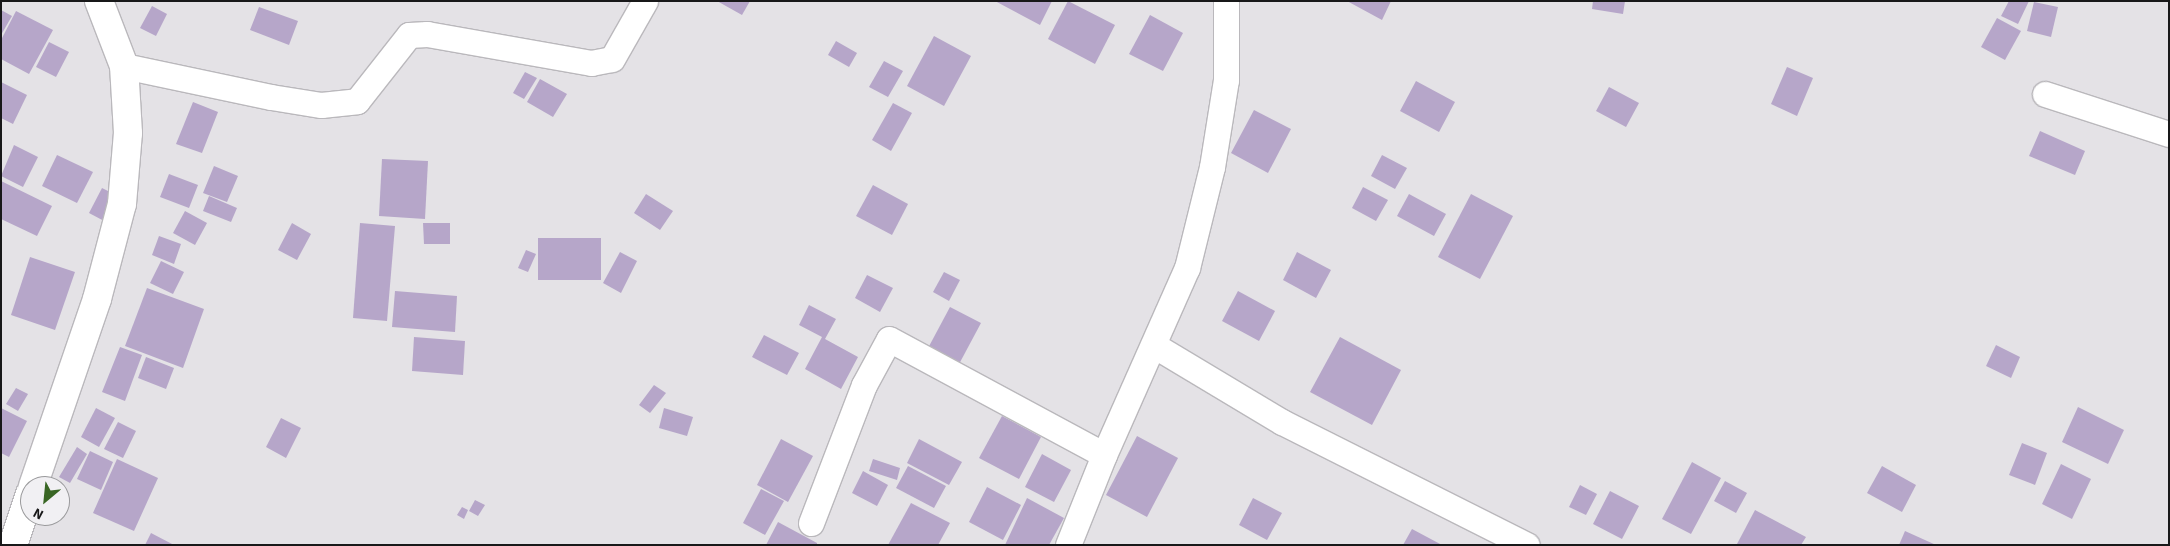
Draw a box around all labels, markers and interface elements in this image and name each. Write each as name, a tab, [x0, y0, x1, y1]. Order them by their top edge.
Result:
north arrow	[20, 476, 70, 526]
text: N	[30, 502, 47, 524]

